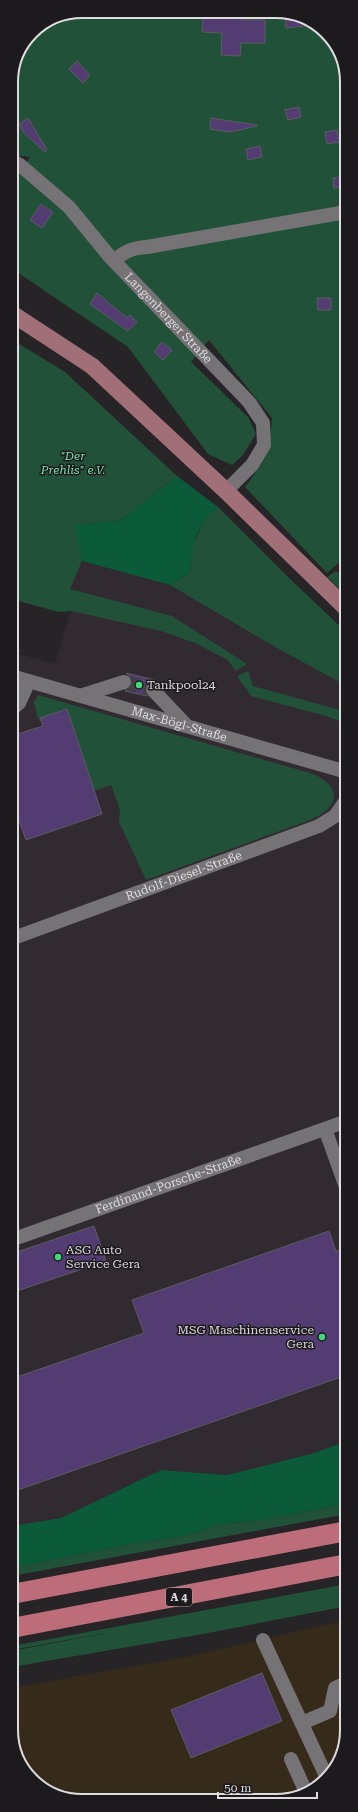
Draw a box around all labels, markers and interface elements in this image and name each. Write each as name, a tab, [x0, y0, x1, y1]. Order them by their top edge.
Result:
street label: Langenberger Straße	[122, 270, 215, 366]
park label: "Der Prehlis" e.V.	[40, 449, 105, 477]
place label: Tankpool24	[147, 678, 216, 692]
marker: Tankpool24	[134, 680, 144, 690]
street label: Max-Bögl-Straße	[130, 704, 229, 744]
street label: Rudolf-Diesel-Straße	[124, 848, 244, 903]
street label: Ferdinand-Porsche-Straße	[94, 1152, 244, 1217]
place label: ASG Auto Service Gera	[66, 1243, 141, 1271]
marker: ASG Auto Service Gera	[53, 1252, 63, 1262]
place label: MSG Maschinenservice Gera	[178, 1323, 314, 1351]
marker: MSG Maschinenservice Gera	[317, 1332, 327, 1342]
road number: A 4	[166, 1588, 192, 1606]
scale bar	[218, 1774, 317, 1800]
text: 50 m	[224, 1781, 251, 1795]

